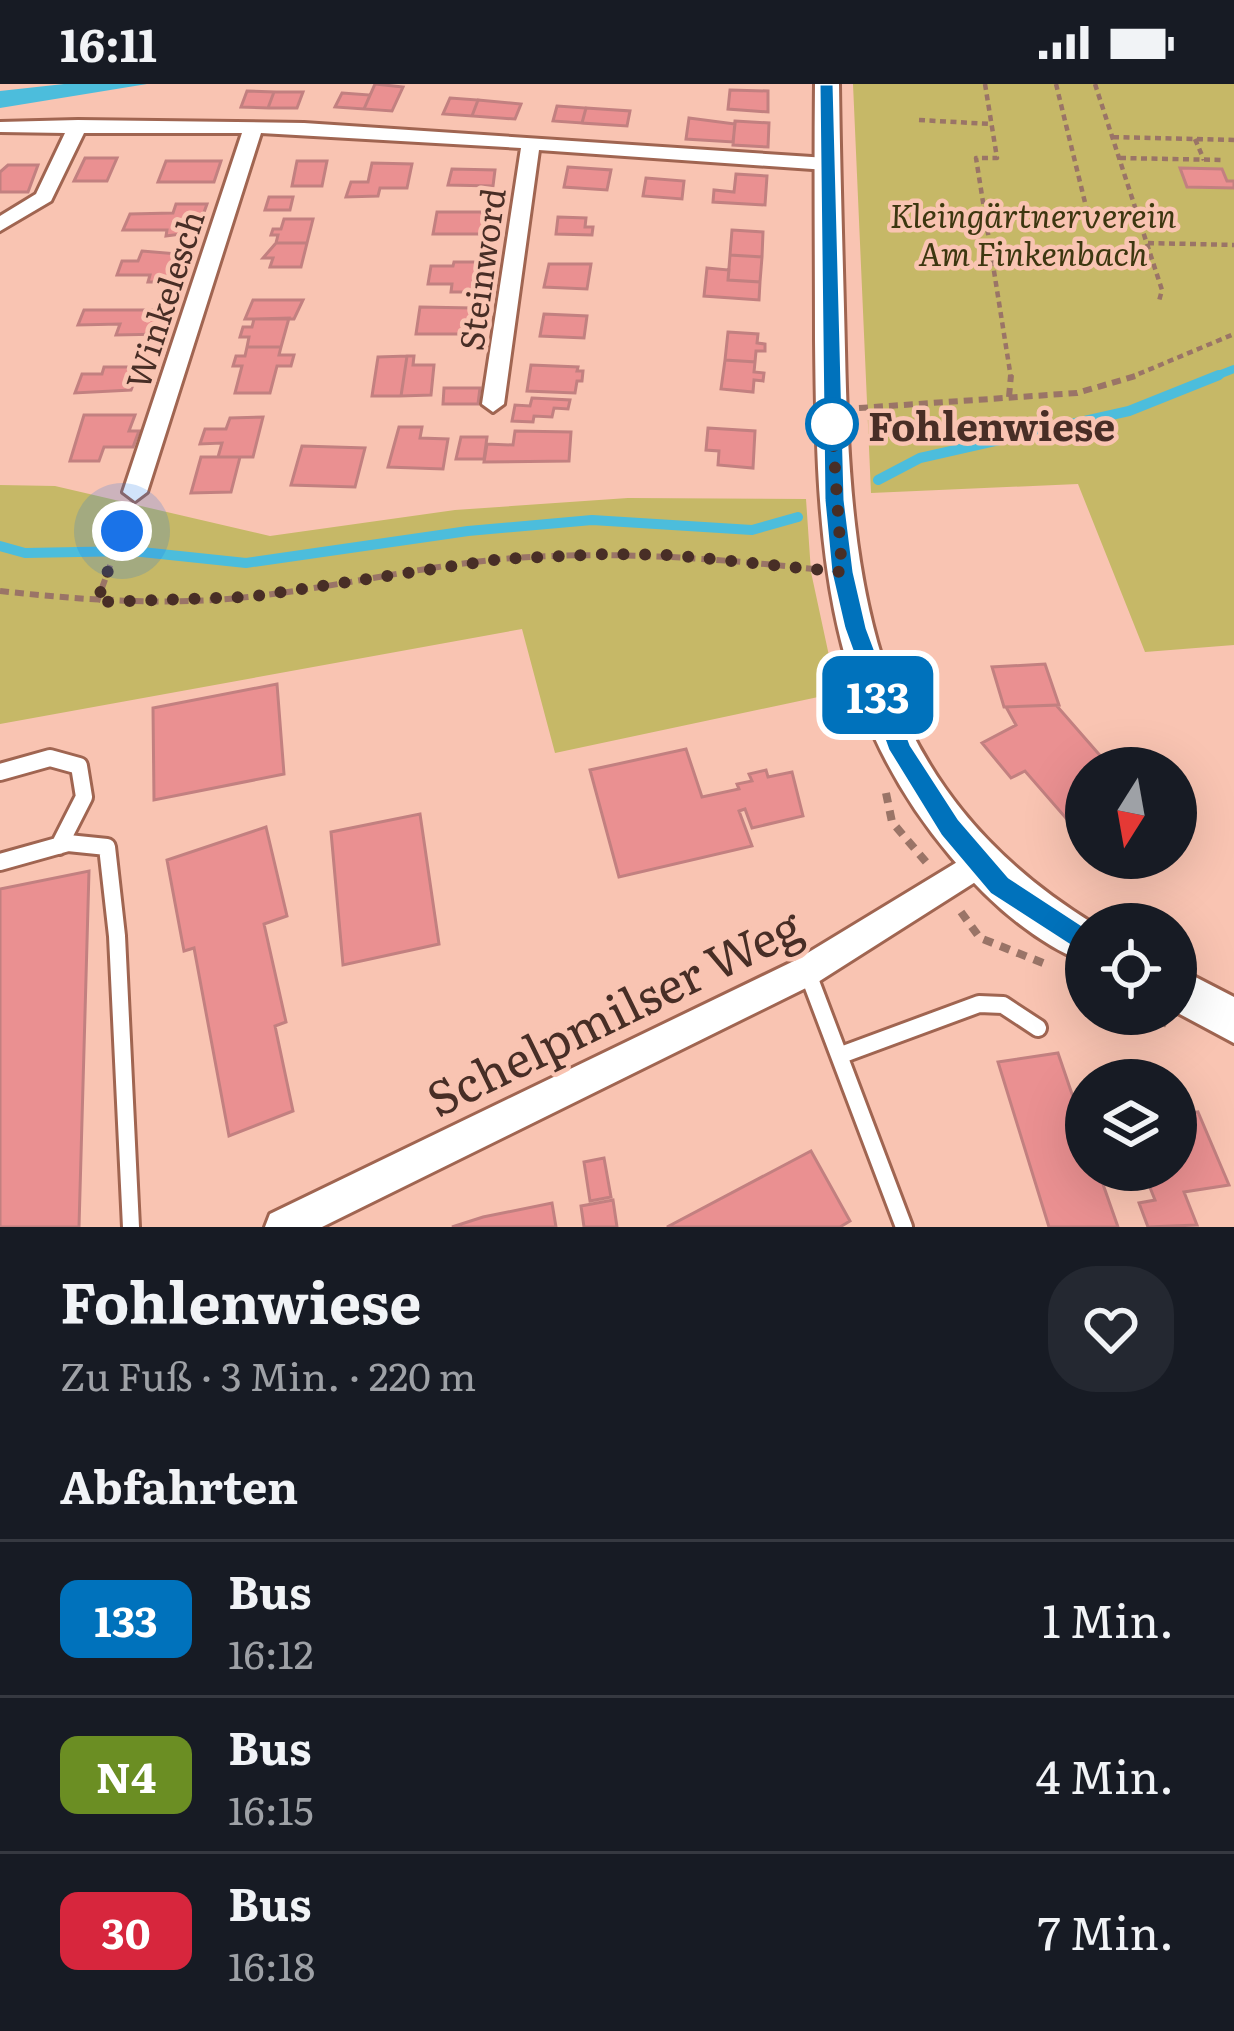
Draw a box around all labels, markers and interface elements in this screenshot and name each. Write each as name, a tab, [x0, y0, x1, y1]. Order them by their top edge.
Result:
text: 16:11	[60, 9, 157, 76]
street label: Steinword	[444, 185, 516, 353]
park label: Kleingärtnerverein Am Finkenbach	[890, 189, 1177, 276]
street label: Winkelesch	[111, 203, 215, 395]
place label: Fohlenwiese	[868, 395, 1115, 453]
marker: Fohlenwiese	[807, 399, 857, 449]
your location	[92, 501, 152, 561]
line badge: 133	[809, 656, 947, 734]
text: 133	[846, 664, 910, 726]
north arrow	[1065, 747, 1197, 879]
map controls	[1065, 747, 1197, 1191]
street label: Schelpmilser Weg	[413, 888, 813, 1132]
button: locate	[1065, 903, 1197, 1035]
button: layers	[1065, 1059, 1197, 1191]
text: Fohlenwiese	[60, 1257, 422, 1342]
button: heart	[1048, 1266, 1174, 1392]
text: Zu Fuß · 3 Min. · 220 m	[60, 1345, 476, 1403]
text: Abfahrten	[60, 1451, 298, 1518]
text: Bus	[228, 1556, 312, 1623]
text: 1 Min.	[1042, 1585, 1174, 1652]
text: 133	[94, 1588, 158, 1650]
text: 16:12	[228, 1623, 313, 1681]
text: Bus	[228, 1712, 312, 1779]
text: 4 Min.	[1036, 1741, 1174, 1808]
text: N4	[96, 1744, 156, 1806]
text: 16:15	[228, 1779, 314, 1837]
text: Bus	[228, 1868, 312, 1935]
text: 7 Min.	[1038, 1897, 1174, 1964]
text: 30	[101, 1900, 151, 1962]
text: 16:18	[228, 1935, 315, 1993]

